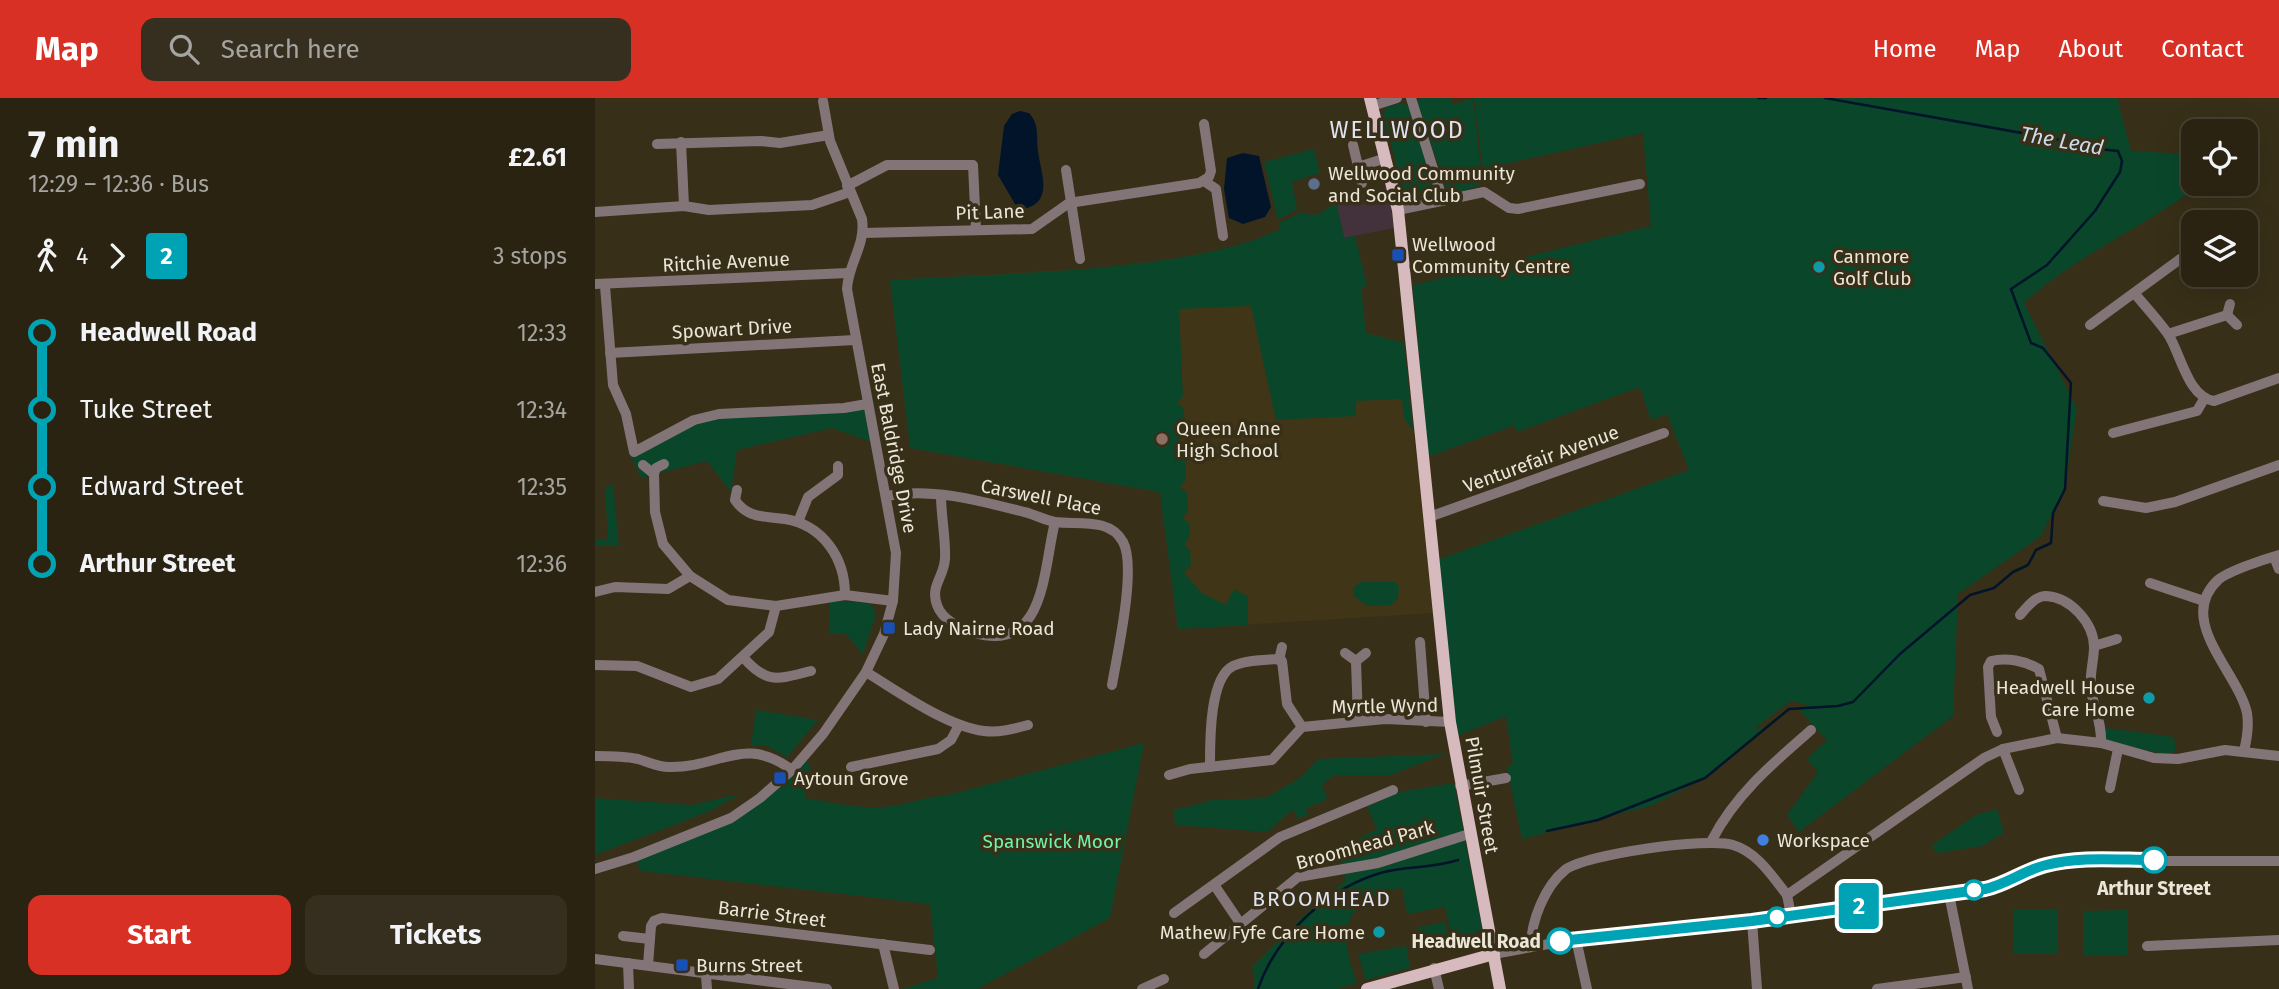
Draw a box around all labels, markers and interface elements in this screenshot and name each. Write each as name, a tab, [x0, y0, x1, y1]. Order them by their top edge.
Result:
search box	[141, 18, 631, 81]
text: Map	[35, 29, 99, 69]
icon: search	[165, 30, 203, 68]
text: Search here	[221, 34, 360, 65]
text: Home	[1873, 35, 1937, 63]
text: Map	[1975, 35, 2021, 63]
text: About	[2059, 35, 2123, 63]
text: Contact	[2161, 35, 2244, 63]
district label: WELLWOOD	[1330, 116, 1464, 144]
map controls	[2181, 119, 2258, 287]
button: locate	[2181, 119, 2258, 196]
text: 7 min	[28, 121, 120, 167]
water label: The Lead	[2018, 121, 2106, 161]
text: £2.61	[508, 142, 567, 173]
place label: Wellwood Community and Social Club	[1328, 162, 1515, 207]
text: 12:29 – 12:36 · Bus	[28, 170, 209, 198]
marker: Wellwood Community and Social Club	[1306, 176, 1322, 192]
street label: Pit Lane	[955, 199, 1025, 225]
button: layers	[2181, 210, 2258, 287]
place label: Wellwood Community Centre	[1412, 233, 1570, 278]
icon: walk	[28, 237, 66, 275]
icon: forward	[98, 237, 136, 275]
text: 4	[76, 242, 88, 270]
text: 2	[160, 242, 173, 270]
text: 3 stops	[493, 242, 567, 270]
place label: Canmore Golf Club	[1833, 245, 1911, 290]
street label: Ritchie Avenue	[662, 247, 790, 277]
marker: Wellwood Community Centre	[1390, 247, 1406, 263]
marker: Canmore Golf Club	[1811, 259, 1827, 275]
street label: Spowart Drive	[671, 314, 793, 344]
text: Headwell Road	[80, 317, 257, 348]
text: 12:33	[517, 319, 567, 347]
street label: East Baldridge Drive	[866, 361, 922, 535]
text: Tuke Street	[80, 394, 212, 425]
text: 12:34	[516, 396, 567, 424]
place label: Queen Anne High School	[1176, 417, 1281, 462]
street label: Venturefair Avenue	[1460, 420, 1622, 498]
marker: Queen Anne High School	[1154, 431, 1170, 447]
text: Edward Street	[80, 471, 244, 502]
text: 12:35	[517, 473, 567, 501]
street label: Carswell Place	[979, 474, 1103, 520]
text: Arthur Street	[80, 548, 236, 579]
text: 12:36	[516, 550, 567, 578]
place label: Lady Nairne Road	[903, 617, 1055, 640]
marker: Lady Nairne Road	[881, 620, 897, 636]
place label: Headwell House Care Home	[1996, 676, 2135, 721]
marker: Headwell House Care Home	[2141, 690, 2157, 706]
street label: Myrtle Wynd	[1332, 694, 1438, 718]
street label: Pilmuir Street	[1460, 735, 1504, 856]
place label: Aytoun Grove	[794, 767, 909, 790]
marker: Aytoun Grove	[772, 770, 788, 786]
street label: Broomhead Park	[1293, 815, 1437, 875]
place label: Workspace	[1777, 829, 1870, 852]
park label: Spanswick Moor	[983, 830, 1122, 853]
marker: Workspace	[1755, 832, 1771, 848]
marker: Arthur Street	[2141, 847, 2167, 873]
place label: Arthur Street	[2096, 877, 2211, 900]
unlabelled marker	[1964, 880, 1984, 900]
line badge: 2	[1836, 883, 1882, 929]
district label: BROOMHEAD	[1252, 886, 1392, 912]
text: 2	[1853, 892, 1865, 920]
button: Start	[28, 895, 291, 975]
button: Tickets	[305, 895, 567, 975]
street label: Barrie Street	[717, 896, 828, 932]
unlabelled marker	[1767, 907, 1787, 927]
place label: Mathew Fyfe Care Home	[1160, 921, 1365, 944]
marker: Mathew Fyfe Care Home	[1371, 924, 1387, 940]
marker: Headwell Road	[1547, 928, 1573, 954]
place label: Headwell Road	[1412, 930, 1541, 953]
place label: Burns Street	[696, 954, 803, 977]
marker: Burns Street	[674, 957, 690, 973]

